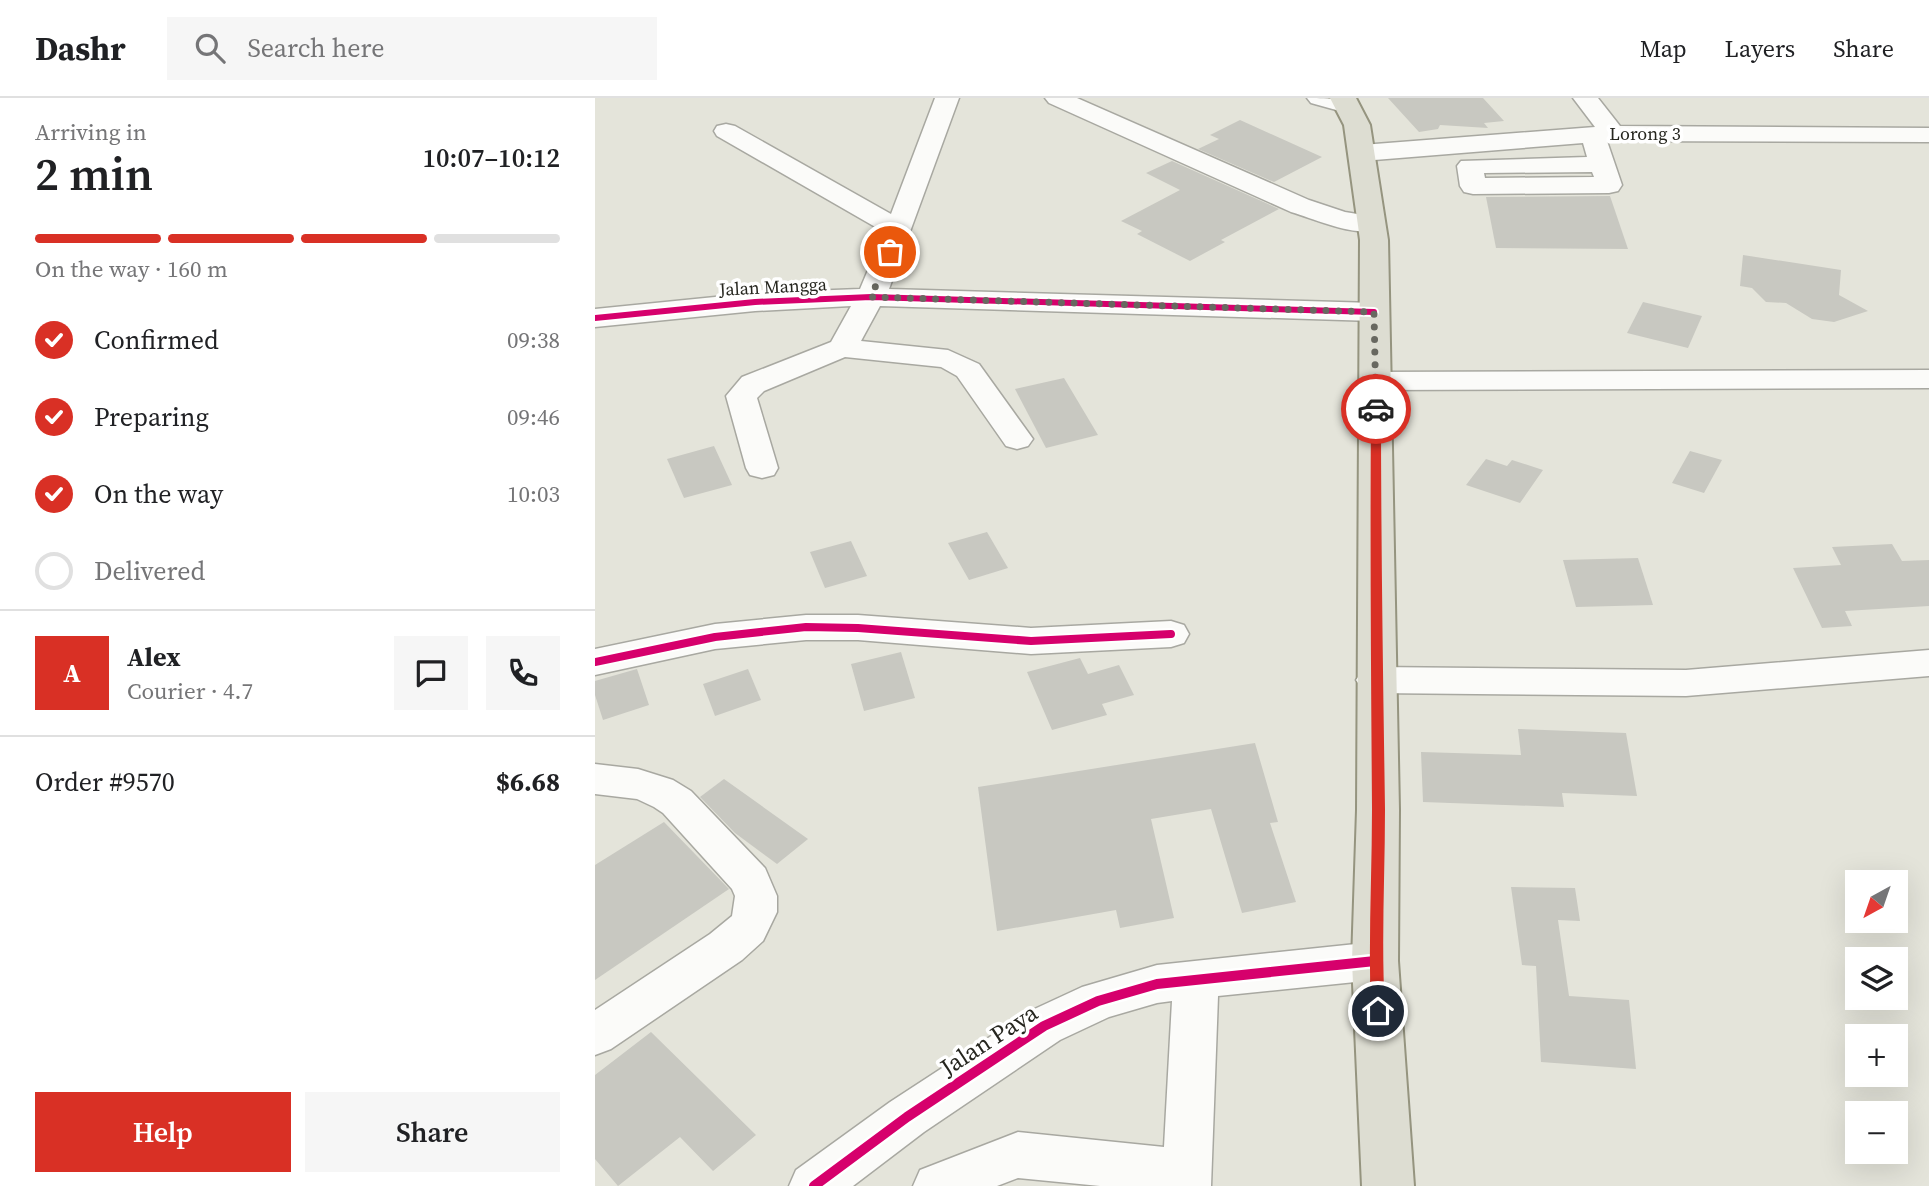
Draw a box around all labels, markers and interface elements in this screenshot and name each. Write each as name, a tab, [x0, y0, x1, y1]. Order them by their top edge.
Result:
search box	[167, 17, 657, 80]
text: Dashr	[35, 26, 125, 71]
icon: search	[191, 29, 229, 67]
text: Search here	[247, 30, 385, 66]
text: Map	[1640, 32, 1687, 65]
text: Layers	[1725, 32, 1795, 65]
text: Share	[1833, 32, 1894, 65]
text: Arriving in	[35, 116, 147, 148]
street label: Lorong 3	[1609, 121, 1681, 146]
text: 10:07–10:12	[423, 140, 560, 176]
text: 2 min	[35, 142, 153, 205]
pin	[860, 222, 920, 282]
icon: bag	[871, 233, 909, 271]
text: On the way · 160 m	[35, 253, 228, 285]
street label: Jalan Mangga	[717, 271, 828, 302]
icon: check	[35, 321, 73, 359]
text: Confirmed	[94, 322, 219, 358]
text: 09:38	[507, 324, 560, 356]
courier	[1341, 374, 1411, 444]
icon: car	[1357, 390, 1395, 428]
icon: check	[35, 398, 73, 436]
text: Preparing	[94, 399, 209, 435]
text: 09:46	[507, 401, 560, 433]
icon: check	[35, 475, 73, 513]
text: On the way	[94, 476, 223, 512]
text: 10:03	[507, 478, 560, 510]
text: Delivered	[94, 553, 205, 589]
button: chat	[394, 636, 468, 710]
button: phone	[486, 636, 560, 710]
text: Alex	[127, 639, 181, 675]
text: A	[63, 655, 81, 691]
text: Courier · 4.7	[127, 675, 253, 707]
text: Order #9570	[35, 764, 175, 800]
text: $6.68	[496, 764, 560, 800]
north arrow	[1845, 870, 1907, 933]
map controls	[1845, 870, 1908, 1164]
button: layers	[1845, 947, 1908, 1010]
pin	[1348, 981, 1408, 1041]
icon: home	[1359, 992, 1397, 1030]
street label: Jalan Paya	[933, 995, 1044, 1084]
button: +	[1845, 1024, 1908, 1087]
button: Help	[35, 1092, 291, 1172]
button: Share	[305, 1092, 560, 1172]
button: −	[1845, 1101, 1908, 1164]

